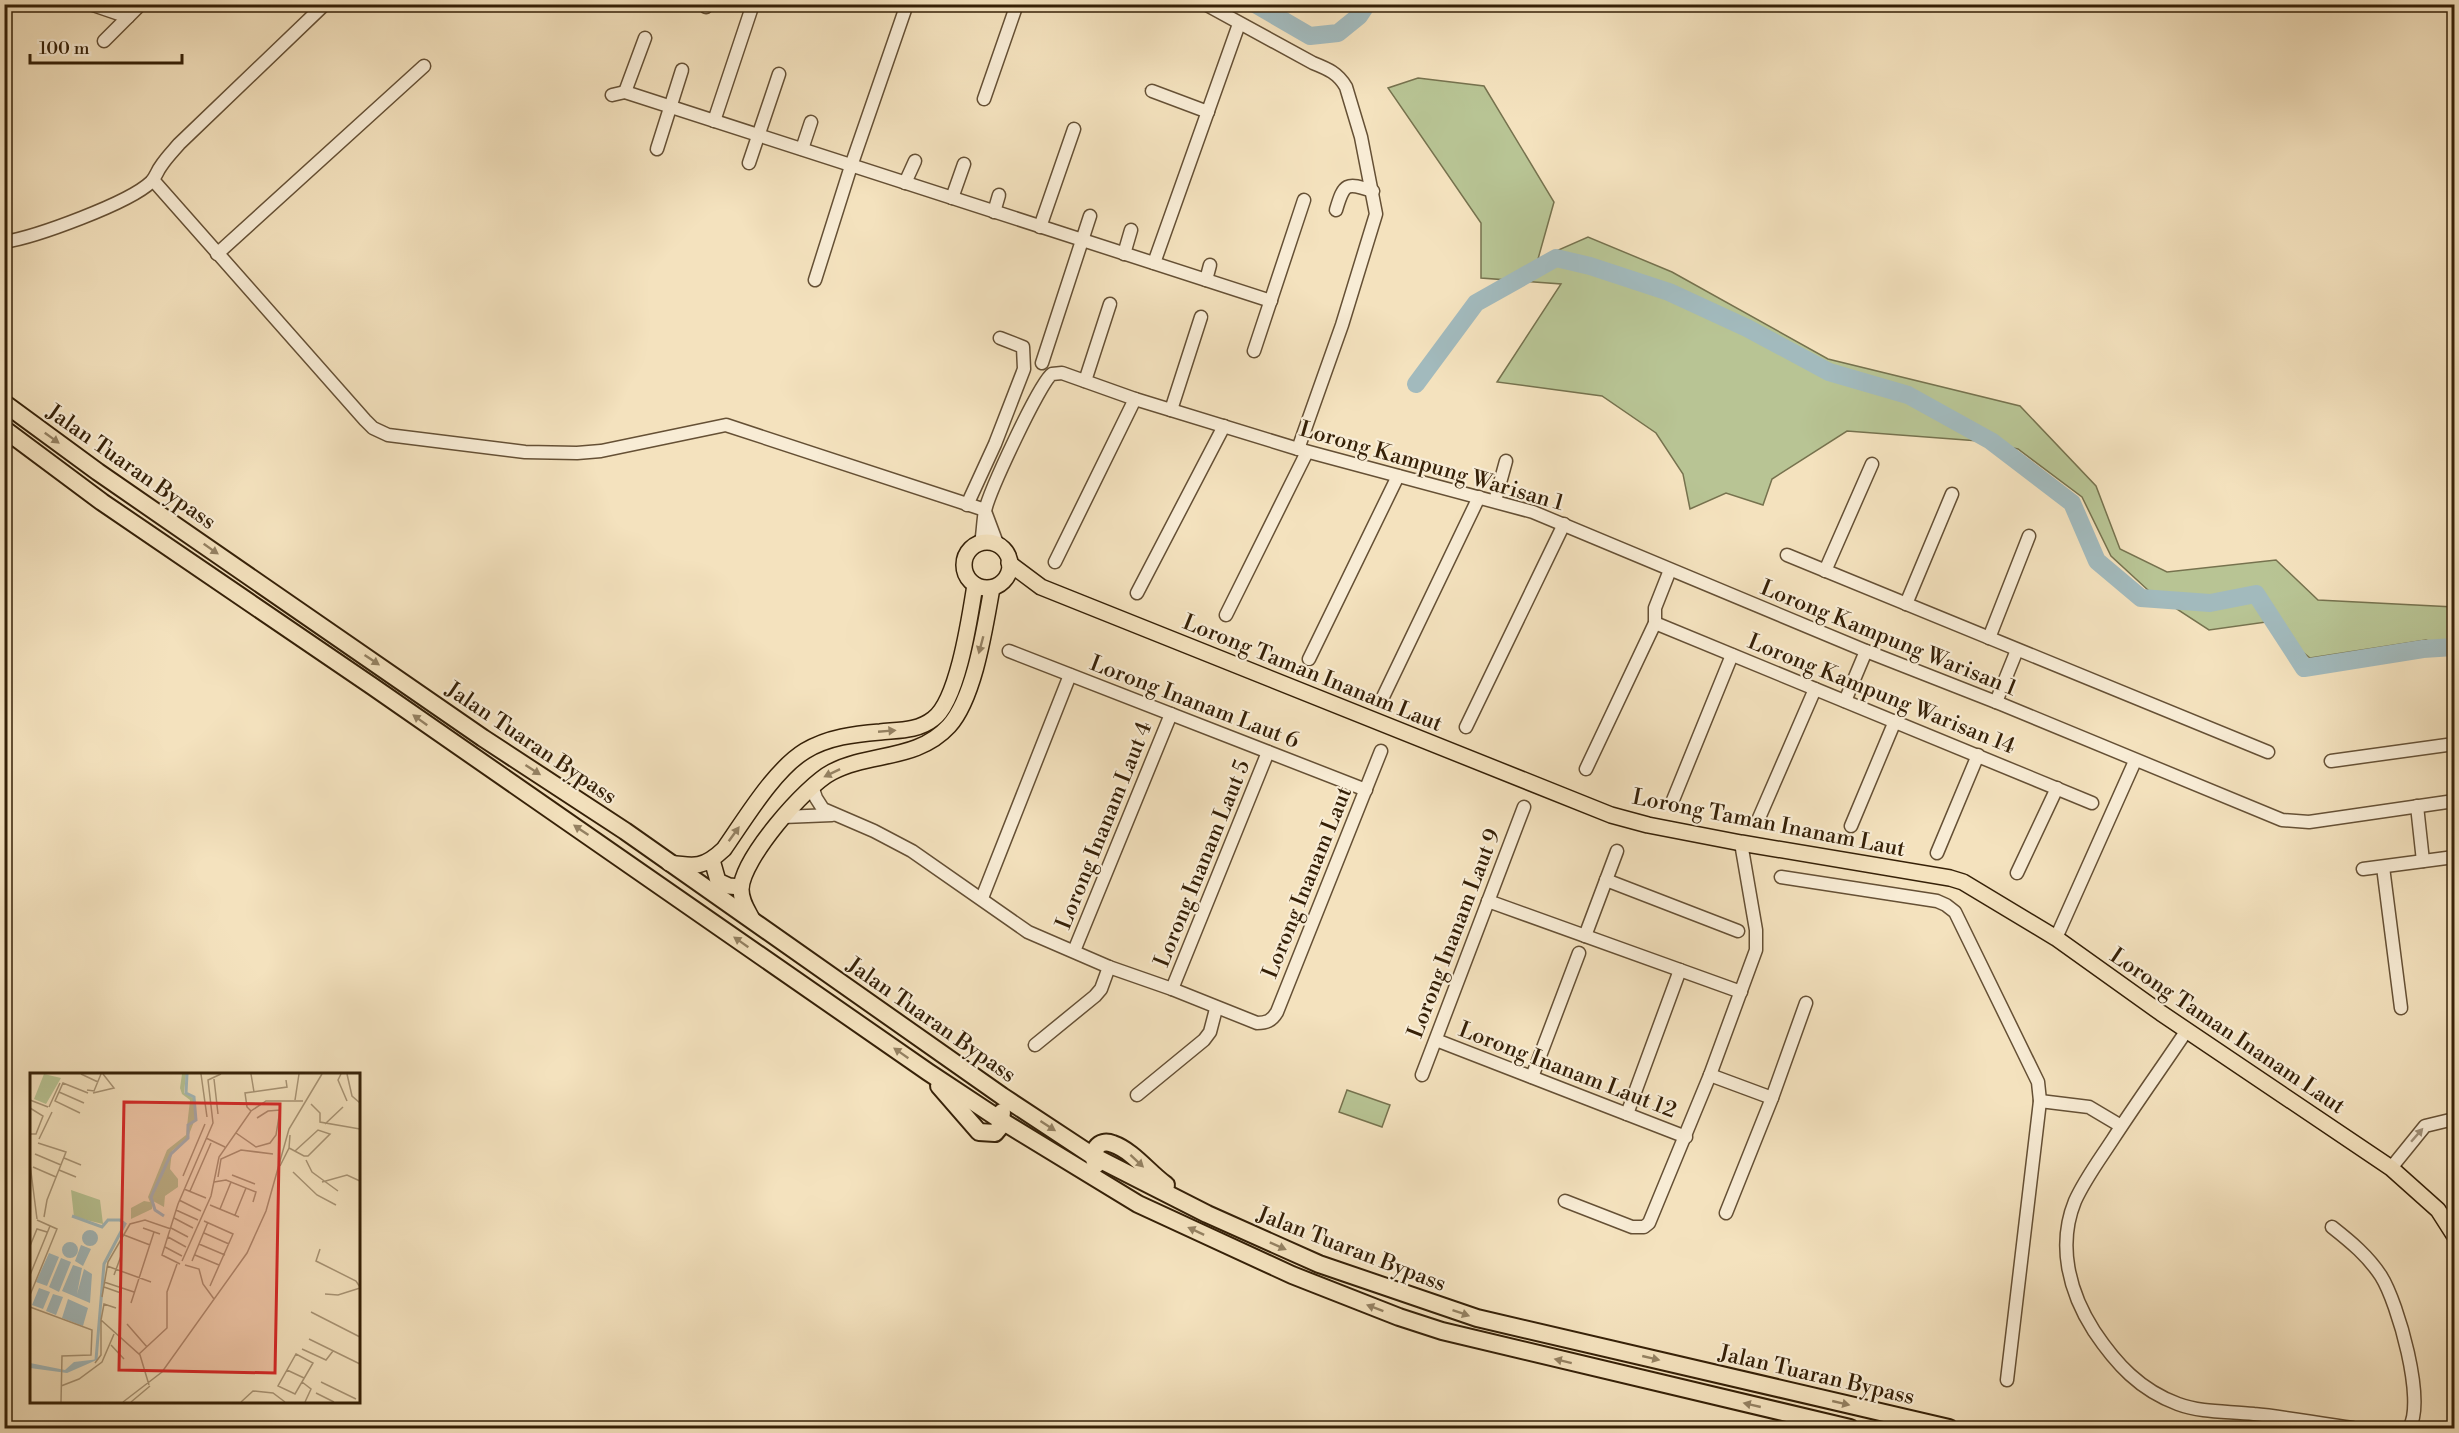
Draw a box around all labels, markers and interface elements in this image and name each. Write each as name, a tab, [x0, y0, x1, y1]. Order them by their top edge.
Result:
scale bar	[30, 27, 182, 65]
text: 100 m	[39, 37, 90, 60]
street label: Jalan Tuaran Bypass	[41, 398, 221, 536]
street label: Lorong Kampung Warisan 1	[1296, 416, 1567, 517]
one-way arrow	[43, 432, 59, 444]
one-way arrow	[203, 543, 219, 555]
street label: Lorong Kampung Warisan 1	[1756, 575, 2021, 702]
street label: Lorong Taman Inanam Laut	[1179, 609, 1446, 738]
street label: Lorong Kampung Warisan 14	[1744, 628, 2019, 760]
one-way arrow	[975, 636, 985, 654]
street label: Lorong Inanam Laut 6	[1086, 650, 1303, 755]
one-way arrow	[364, 654, 380, 665]
street label: Jalan Tuaran Bypass	[440, 676, 622, 810]
one-way arrow	[413, 714, 429, 726]
street label: Lorong Inanam Laut 4	[1050, 718, 1158, 933]
one-way arrow	[877, 726, 896, 736]
street label: Lorong Inanam Laut 5	[1149, 756, 1256, 971]
one-way arrow	[525, 764, 541, 775]
one-way arrow	[823, 768, 840, 778]
street label: Lorong Inanam Laut	[1257, 783, 1358, 982]
street label: Lorong Taman Inanam Laut	[1630, 784, 1908, 863]
one-way arrow	[573, 825, 589, 836]
street label: Lorong Inanam Laut 9	[1402, 825, 1507, 1042]
one-way arrow	[728, 827, 740, 842]
one-way arrow	[734, 936, 750, 948]
street label: Lorong Taman Inanam Laut	[2105, 942, 2350, 1120]
street label: Jalan Tuaran Bypass	[841, 951, 1021, 1089]
street label: Lorong Inanam Laut 12	[1455, 1016, 1680, 1124]
one-way arrow	[894, 1047, 910, 1059]
inset map	[30, 1073, 360, 1403]
one-way arrow	[1039, 1120, 1055, 1132]
one-way arrow	[2410, 1128, 2423, 1143]
one-way arrow	[1129, 1154, 1144, 1168]
street label: Jalan Tuaran Bypass	[1252, 1201, 1450, 1298]
one-way arrow	[1187, 1227, 1204, 1236]
one-way arrow	[1269, 1242, 1287, 1252]
one-way arrow	[1366, 1303, 1384, 1313]
one-way arrow	[1452, 1308, 1470, 1318]
street label: Jalan Tuaran Bypass	[1715, 1340, 1917, 1411]
one-way arrow	[1642, 1354, 1660, 1364]
one-way arrow	[1553, 1355, 1572, 1365]
one-way arrow	[1832, 1398, 1850, 1408]
one-way arrow	[1743, 1400, 1762, 1410]

